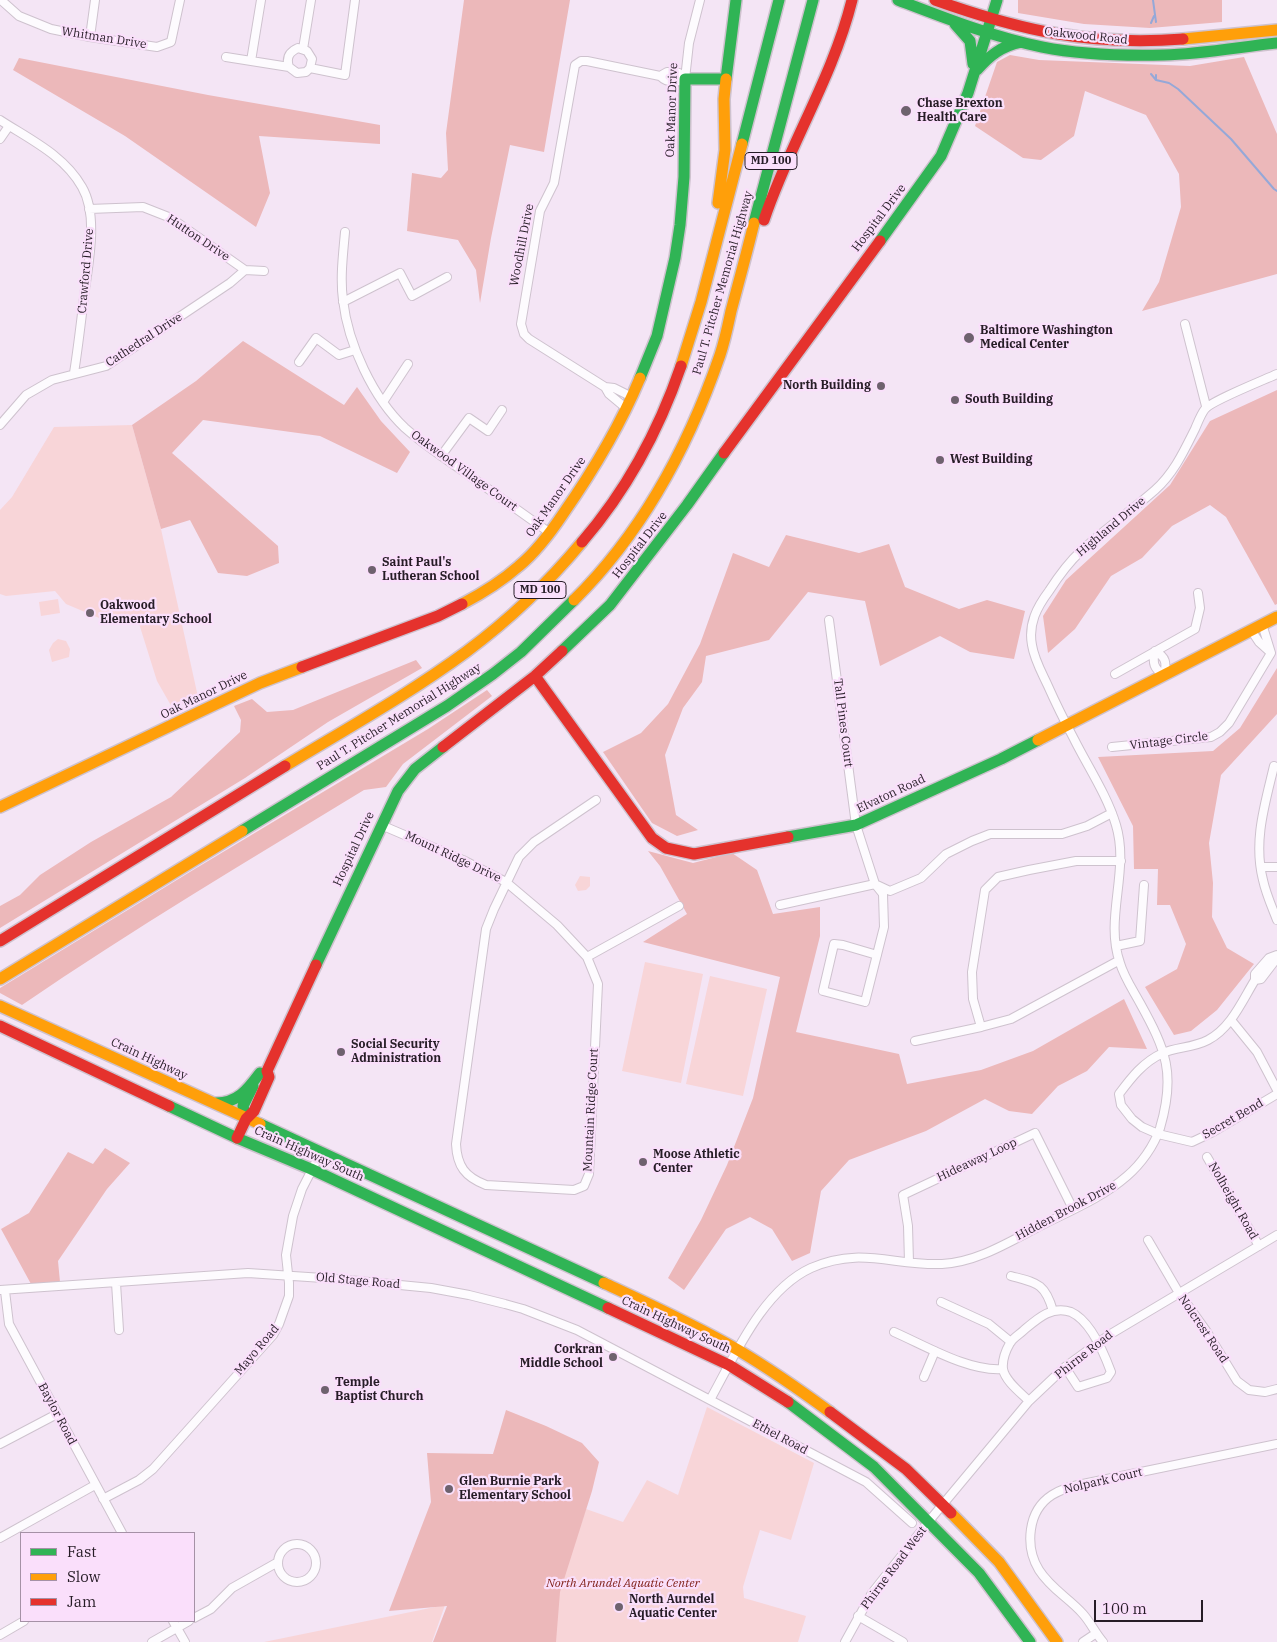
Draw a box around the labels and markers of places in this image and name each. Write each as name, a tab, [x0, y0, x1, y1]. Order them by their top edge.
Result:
place label: Chase Brexton Health Care	[917, 97, 1003, 125]
marker: Chase Brexton Health Care	[899, 104, 913, 118]
place label: Baltimore Washington Medical Center	[980, 324, 1113, 352]
marker: Baltimore Washington Medical Center	[962, 331, 976, 345]
place label: North Building	[783, 379, 871, 393]
marker: North Building	[875, 380, 887, 392]
place label: South Building	[965, 393, 1053, 407]
marker: South Building	[949, 394, 961, 406]
place label: West Building	[950, 453, 1032, 467]
marker: West Building	[934, 454, 946, 466]
place label: Saint Paul's Lutheran School	[382, 556, 479, 584]
marker: Saint Paul's Lutheran School	[366, 564, 378, 576]
place label: Oakwood Elementary School	[100, 599, 212, 627]
marker: Oakwood Elementary School	[84, 607, 96, 619]
place label: Social Security Administration	[351, 1038, 441, 1066]
marker: Social Security Administration	[335, 1046, 347, 1058]
place label: Moose Athletic Center	[653, 1148, 740, 1176]
marker: Moose Athletic Center	[637, 1156, 649, 1168]
place label: Corkran Middle School	[520, 1343, 603, 1371]
marker: Corkran Middle School	[607, 1351, 619, 1363]
place label: Temple Baptist Church	[335, 1376, 423, 1404]
marker: Temple Baptist Church	[319, 1384, 331, 1396]
place label: Glen Burnie Park Elementary School	[459, 1475, 571, 1503]
marker: Glen Burnie Park Elementary School	[443, 1483, 455, 1495]
place label: North Aurndel Aquatic Center	[629, 1593, 717, 1621]
marker: North Aurndel Aquatic Center	[613, 1601, 625, 1613]

